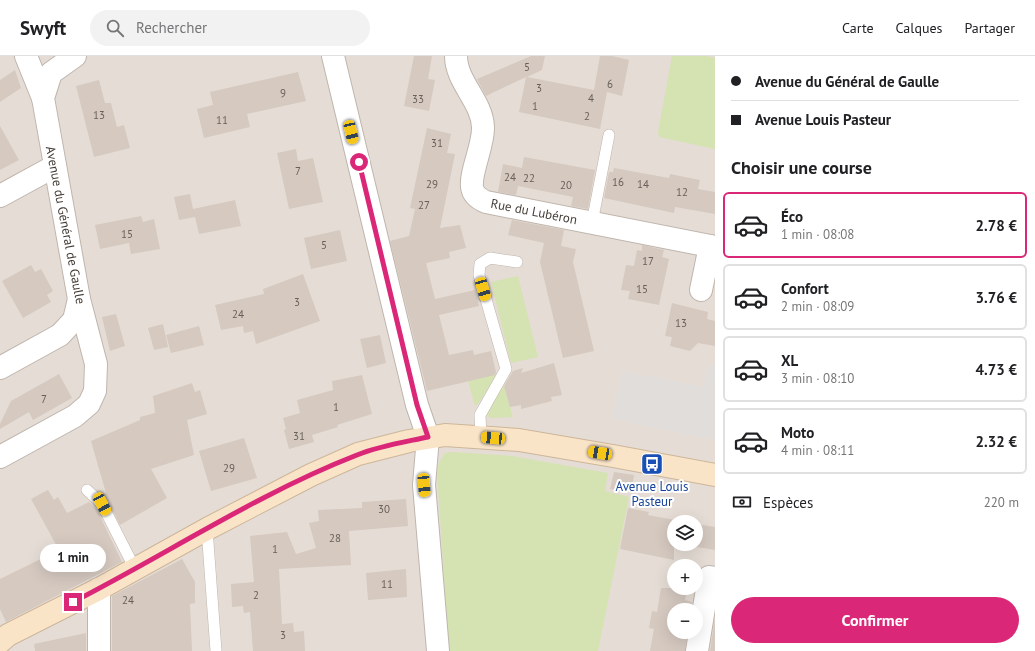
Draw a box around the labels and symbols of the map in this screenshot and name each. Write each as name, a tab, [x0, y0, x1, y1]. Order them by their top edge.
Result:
house number: 5	[524, 60, 530, 74]
house number: 6	[607, 77, 613, 91]
house number: 3	[536, 81, 542, 95]
house number: 9	[280, 86, 286, 100]
house number: 4	[588, 91, 594, 105]
house number: 33	[412, 92, 424, 106]
house number: 1	[532, 99, 538, 113]
house number: 13	[93, 108, 105, 122]
house number: 2	[584, 109, 590, 123]
house number: 11	[216, 113, 228, 127]
car	[342, 119, 360, 145]
house number: 31	[431, 136, 443, 150]
street label: Avenue du Général de Gaulle	[42, 145, 89, 306]
route start	[350, 153, 368, 171]
house number: 7	[295, 164, 301, 178]
house number: 24	[504, 170, 516, 184]
house number: 22	[523, 171, 535, 185]
house number: 16	[612, 175, 624, 189]
house number: 29	[426, 177, 438, 191]
house number: 14	[637, 177, 649, 191]
house number: 20	[560, 178, 572, 192]
house number: 12	[676, 185, 688, 199]
street label: Rue du Lubéron	[489, 195, 579, 228]
house number: 27	[418, 198, 430, 212]
house number: 15	[121, 227, 133, 241]
house number: 5	[321, 238, 327, 252]
house number: 17	[642, 254, 654, 268]
car	[474, 276, 492, 302]
house number: 15	[636, 282, 648, 296]
house number: 3	[294, 295, 300, 309]
house number: 24	[232, 307, 244, 321]
house number: 13	[675, 316, 687, 330]
house number: 7	[41, 392, 47, 406]
house number: 1	[333, 400, 339, 414]
house number: 31	[293, 429, 305, 443]
car	[481, 431, 505, 445]
car	[587, 445, 613, 461]
bus stop icon: Avenue Louis Pasteur	[639, 451, 665, 477]
house number: 29	[223, 461, 235, 475]
car	[417, 473, 431, 497]
place label: Avenue Louis Pasteur	[616, 478, 688, 510]
car	[91, 491, 113, 517]
house number: 30	[378, 502, 390, 516]
house number: 28	[329, 531, 341, 545]
house number: 1	[272, 542, 278, 556]
callout: 1 min	[40, 544, 106, 572]
house number: 11	[381, 577, 393, 591]
house number: 2	[253, 588, 259, 602]
route end	[64, 593, 82, 611]
house number: 24	[122, 593, 134, 607]
house number: 3	[280, 628, 286, 642]

